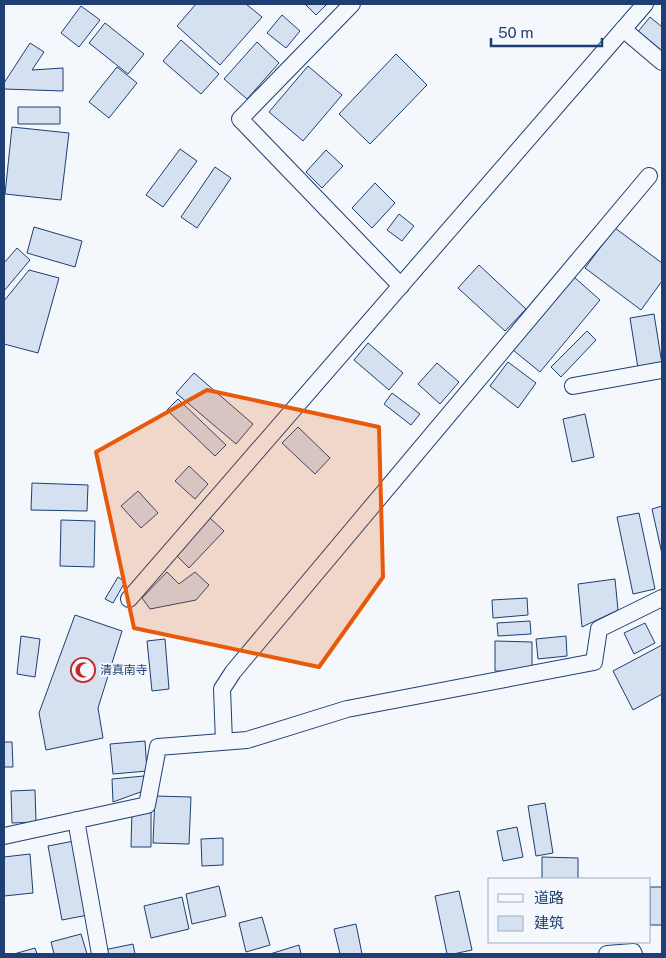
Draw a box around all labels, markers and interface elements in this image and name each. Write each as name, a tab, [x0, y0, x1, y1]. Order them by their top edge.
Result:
scale bar	[491, 15, 602, 47]
text: 50 m	[498, 24, 533, 41]
mosque icon: 清真南寺	[70, 657, 96, 683]
place label: 清真南寺	[100, 663, 148, 677]
legend	[488, 878, 651, 943]
text: 道路	[534, 889, 564, 906]
text: 建筑	[534, 914, 564, 931]

